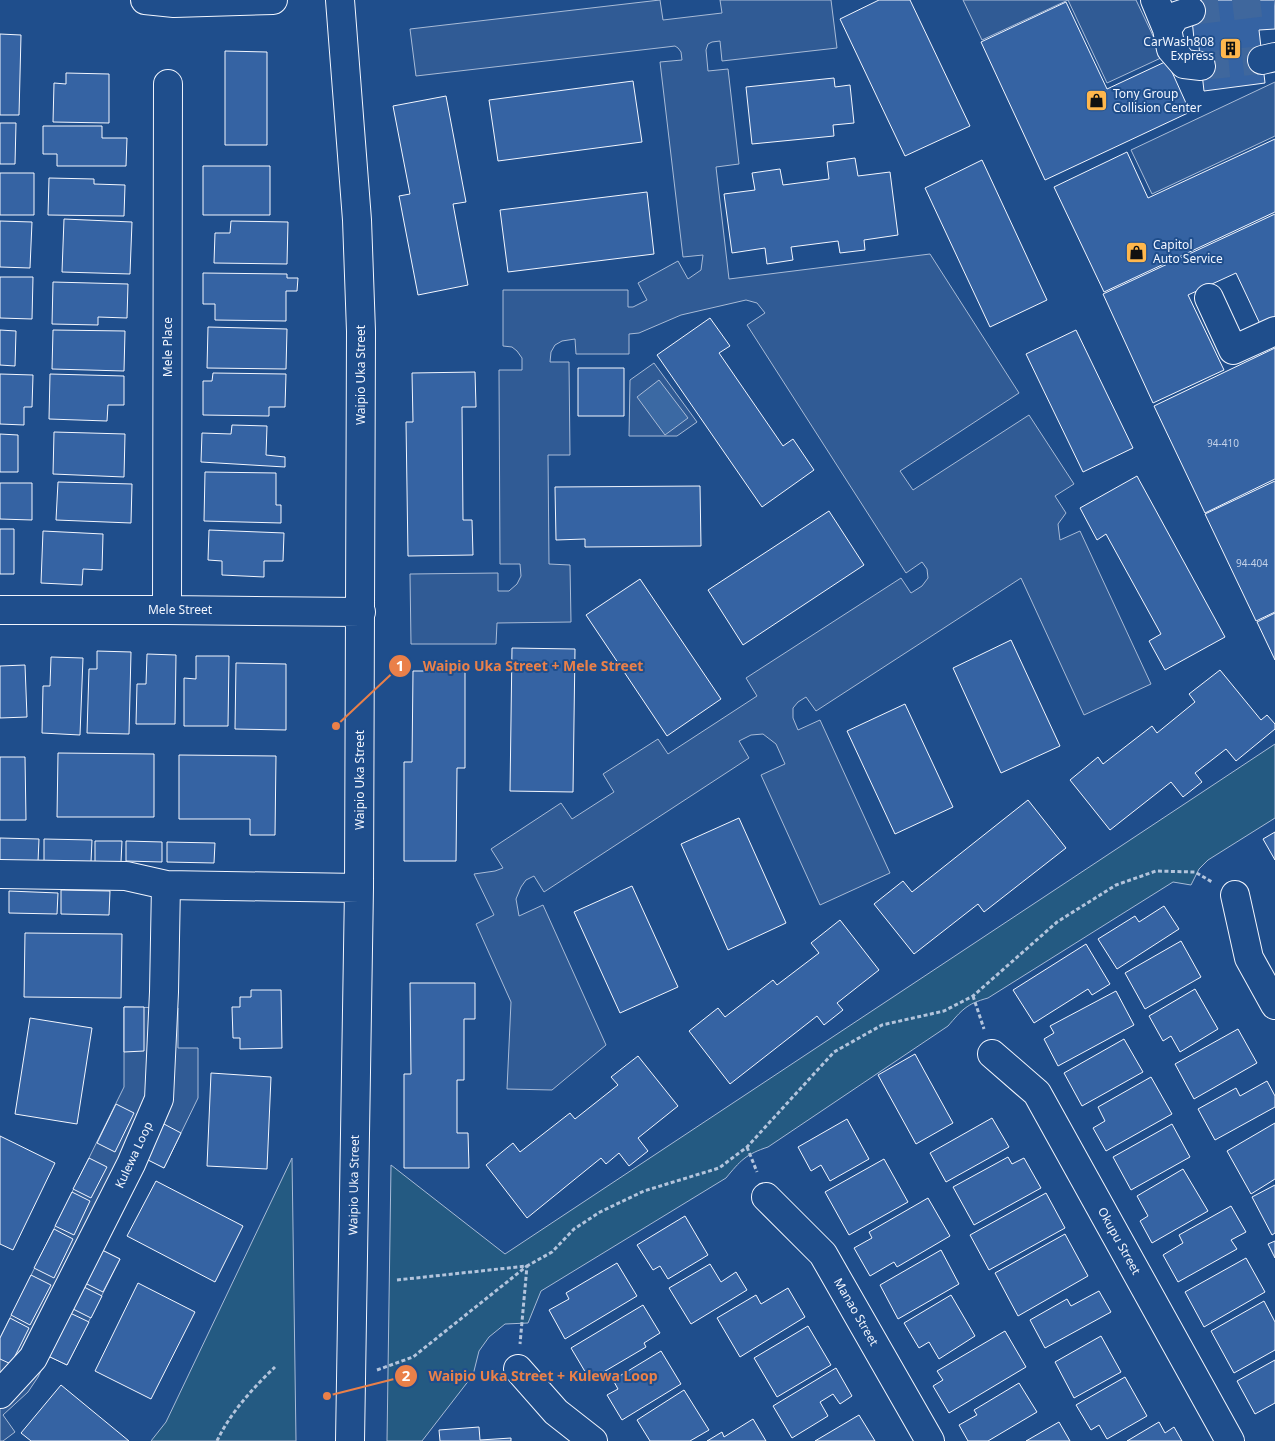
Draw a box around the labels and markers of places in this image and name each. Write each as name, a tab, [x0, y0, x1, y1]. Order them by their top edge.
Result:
place label: CarWash808 Express	[1143, 33, 1214, 64]
building icon: CarWash808 Express	[1218, 37, 1242, 61]
place label: Tony Group Collision Center	[1113, 85, 1202, 116]
shop icon: Tony Group Collision Center	[1085, 89, 1109, 113]
place label: Capitol Auto Service	[1153, 236, 1223, 267]
shop icon: Capitol Auto Service	[1125, 240, 1149, 264]
callout: Waipio Uka Street + Mele Street	[388, 651, 653, 680]
callout: Waipio Uka Street + Kulewa Loop	[393, 1361, 667, 1390]

